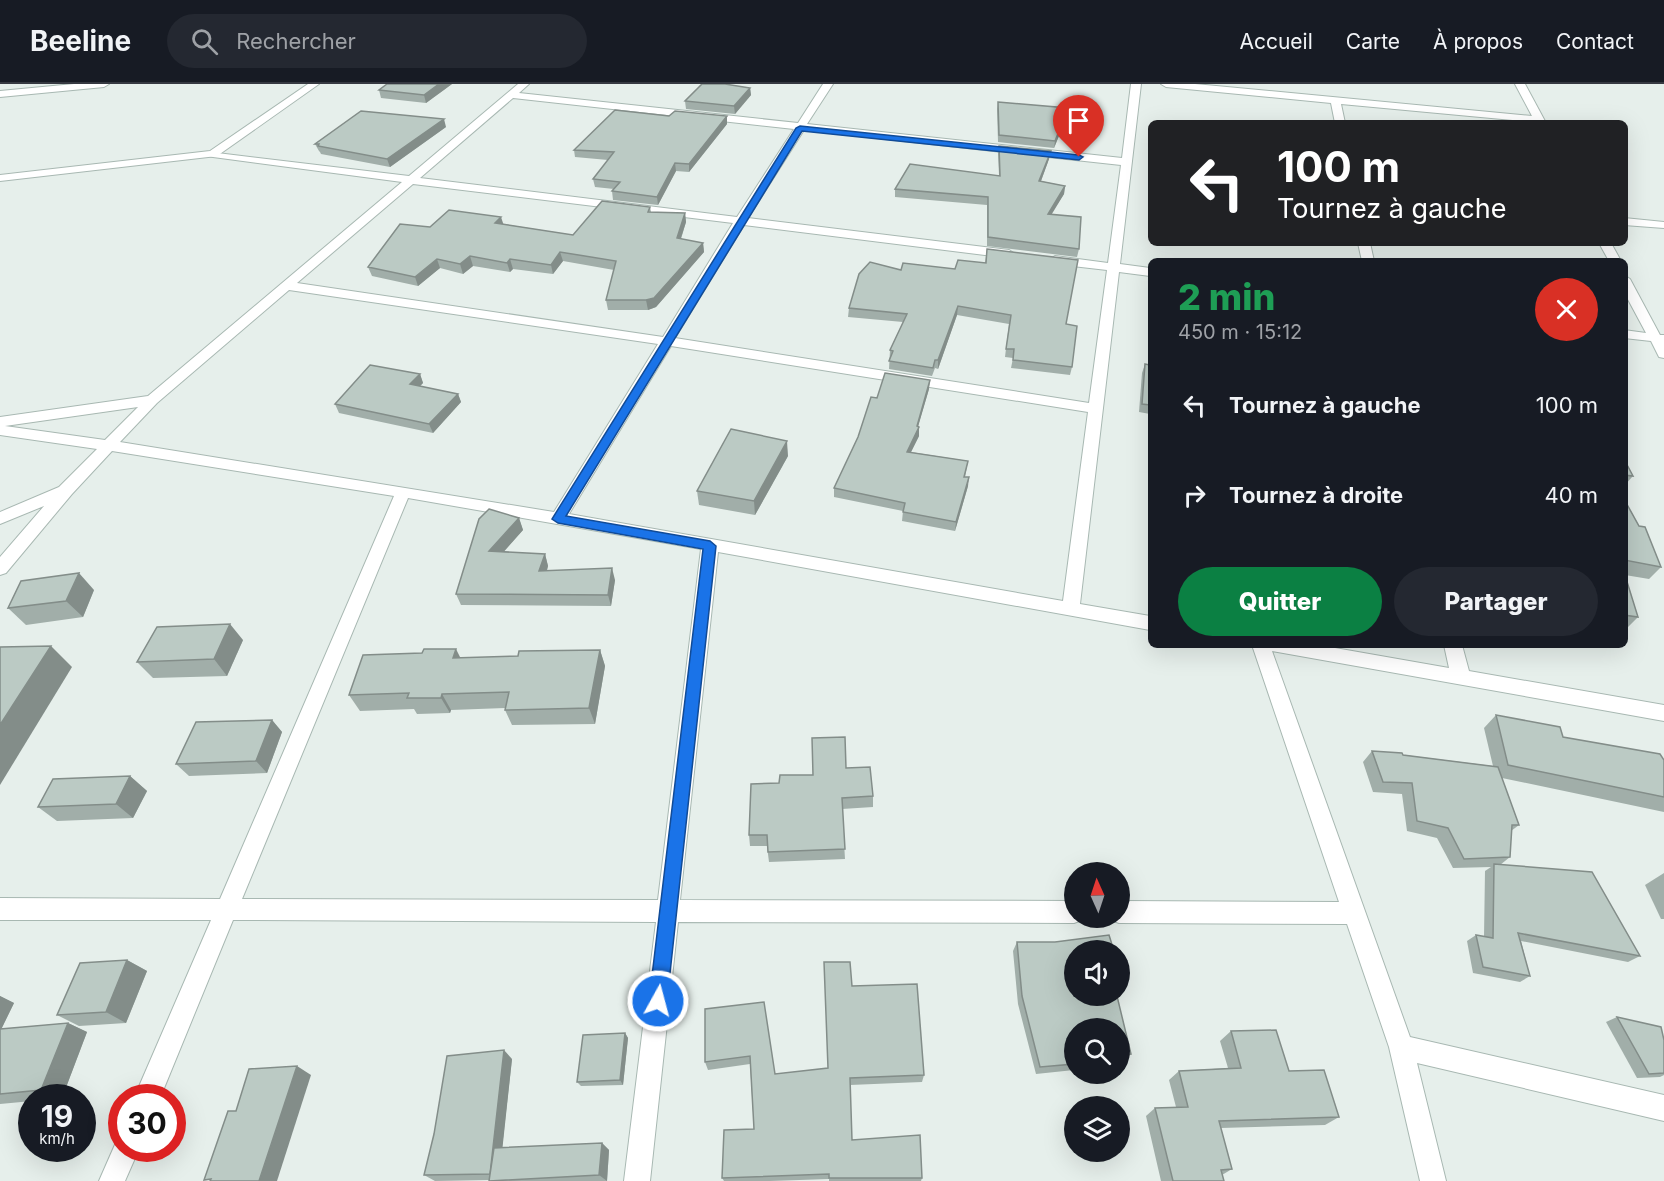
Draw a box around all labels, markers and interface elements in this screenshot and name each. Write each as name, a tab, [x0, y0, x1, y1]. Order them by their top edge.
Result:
search box	[167, 14, 587, 68]
text: Beeline	[30, 24, 131, 58]
icon: search	[188, 25, 221, 58]
text: Rechercher	[236, 28, 356, 54]
text: Accueil	[1239, 29, 1313, 54]
text: Carte	[1346, 29, 1400, 54]
text: À propos	[1433, 29, 1523, 54]
text: Contact	[1556, 29, 1634, 54]
pin	[1053, 95, 1104, 157]
icon: arrive	[1062, 104, 1095, 137]
text: 100 m	[1277, 141, 1400, 192]
icon: left	[1178, 144, 1256, 222]
text: Tournez à gauche	[1277, 192, 1506, 225]
text: 2 min	[1178, 275, 1275, 319]
button: close	[1535, 278, 1598, 341]
text: 450 m · 15:12	[1178, 320, 1302, 344]
icon: left	[1178, 389, 1211, 422]
text: Tournez à gauche	[1229, 392, 1421, 418]
text: 100 m	[1536, 392, 1598, 418]
icon: right	[1178, 479, 1211, 512]
text: Tournez à droite	[1229, 482, 1403, 508]
text: 40 m	[1544, 482, 1598, 508]
button: Quitter	[1178, 567, 1382, 636]
button: Partager	[1394, 567, 1598, 636]
north arrow	[1064, 862, 1130, 928]
map controls	[1064, 862, 1130, 1162]
button: sound	[1064, 940, 1130, 1006]
position arrow	[626, 969, 690, 1033]
button: search	[1064, 1018, 1130, 1084]
speed limit sign: 30	[108, 1084, 186, 1162]
button: layers	[1064, 1096, 1130, 1162]
text: 19	[41, 1098, 73, 1134]
text: km/h	[39, 1129, 75, 1148]

